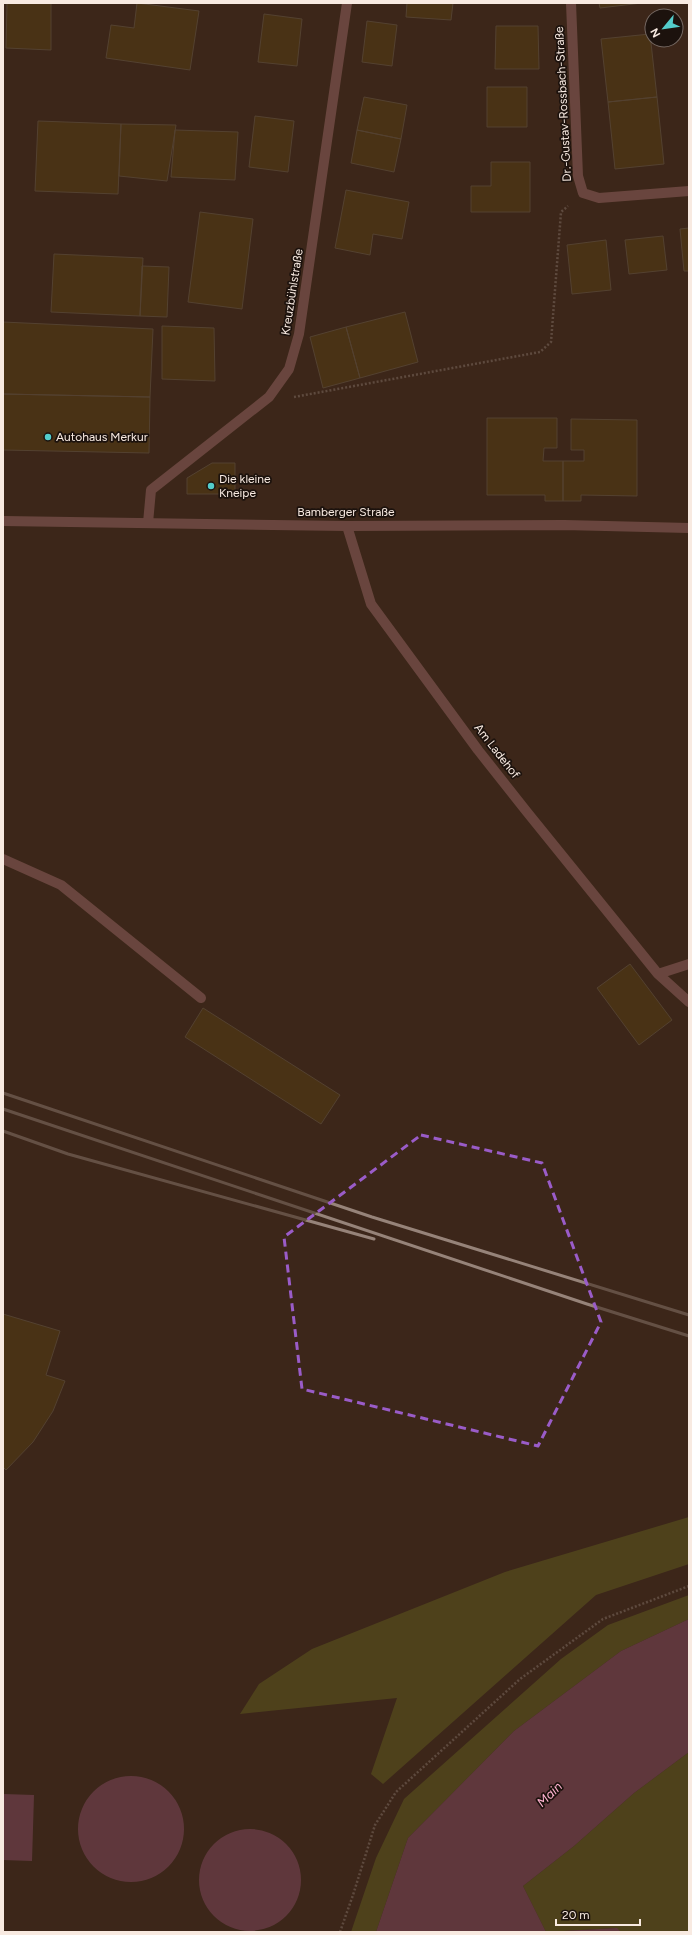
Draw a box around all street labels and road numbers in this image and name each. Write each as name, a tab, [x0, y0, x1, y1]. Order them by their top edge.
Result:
street label: Dr.-Gustav-Rossbach-Straße	[552, 26, 574, 182]
street label: Kreuzbühlstraße	[278, 247, 306, 336]
street label: Bamberger Straße	[297, 505, 395, 519]
street label: Am Ladehof	[471, 721, 523, 781]

